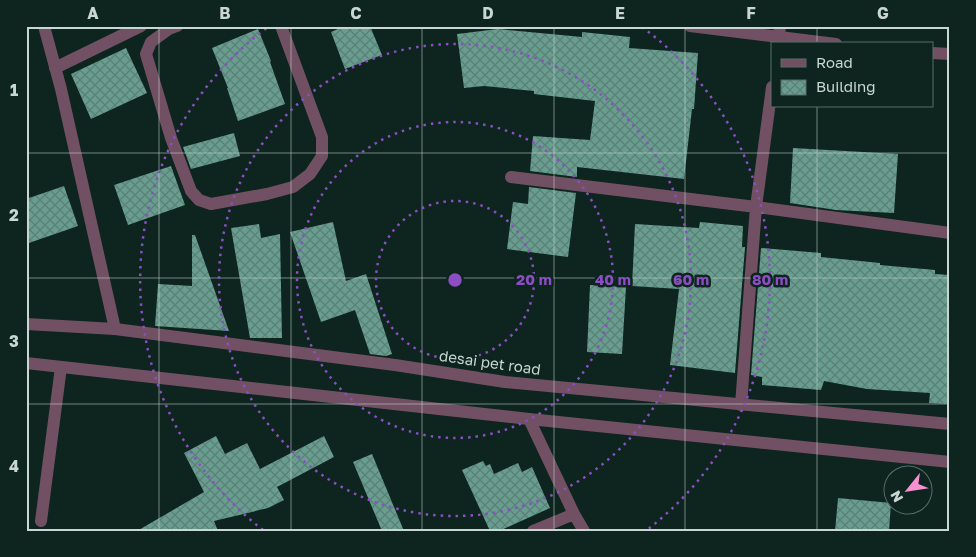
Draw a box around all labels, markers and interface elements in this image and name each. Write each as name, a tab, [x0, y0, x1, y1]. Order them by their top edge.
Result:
text: A	[87, 3, 99, 23]
text: B	[219, 3, 231, 23]
text: C	[350, 3, 362, 23]
text: D	[482, 3, 494, 23]
text: E	[615, 3, 625, 23]
text: F	[746, 3, 756, 23]
text: G	[877, 3, 889, 23]
legend	[771, 42, 934, 108]
text: Road	[816, 53, 853, 71]
text: Building	[816, 77, 876, 95]
text: 1	[10, 80, 18, 100]
text: 2	[9, 205, 19, 225]
text: 20 m	[516, 270, 552, 288]
text: 40 m	[595, 270, 631, 288]
text: 60 m	[673, 270, 709, 288]
text: 80 m	[752, 270, 788, 288]
centre of rings	[446, 271, 464, 289]
text: 3	[9, 331, 19, 351]
street label: desai pet road	[438, 346, 542, 378]
text: 4	[9, 456, 19, 476]
north arrow	[884, 464, 934, 514]
text: N	[886, 488, 906, 506]

